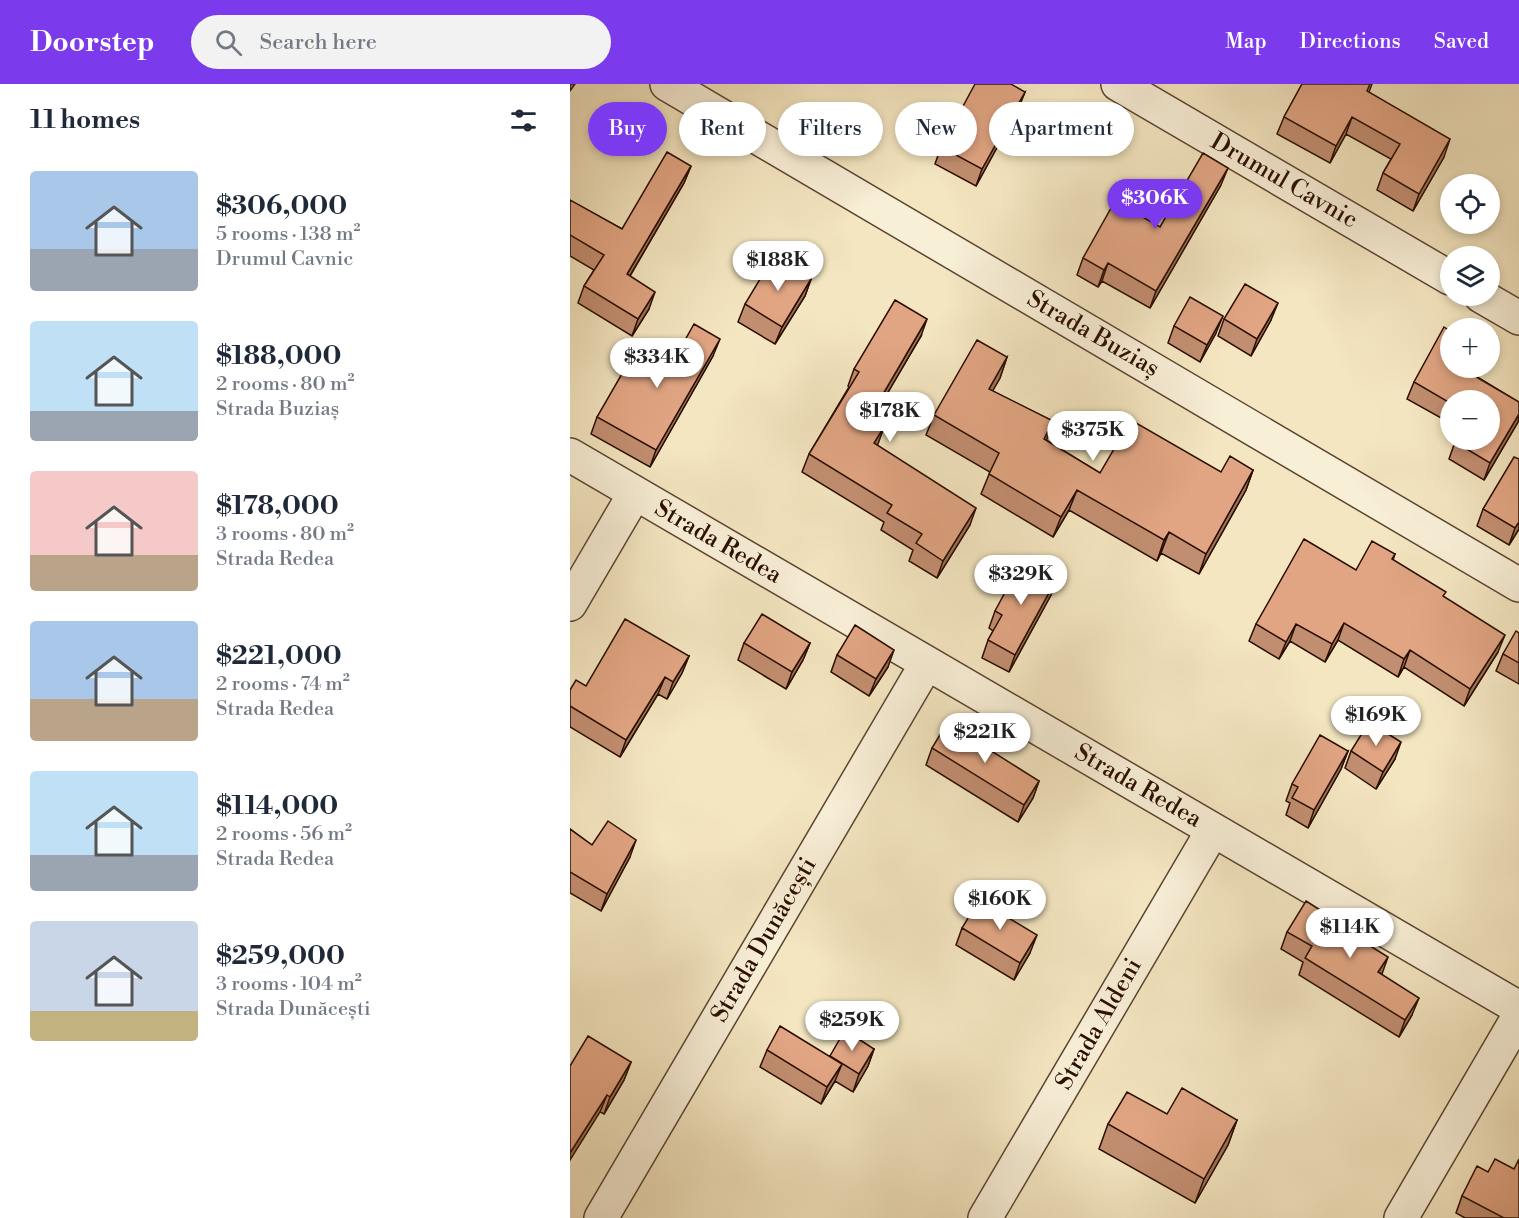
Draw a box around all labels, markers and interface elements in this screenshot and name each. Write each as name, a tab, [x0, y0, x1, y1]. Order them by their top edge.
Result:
search box	[191, 15, 611, 69]
text: Doorstep	[30, 25, 155, 60]
icon: search	[212, 26, 245, 59]
text: Search here	[260, 29, 377, 56]
text: Map	[1225, 29, 1267, 55]
text: Directions	[1300, 29, 1401, 55]
text: Saved	[1434, 29, 1489, 55]
chip: Buy	[588, 102, 667, 156]
chip: Rent	[679, 102, 766, 156]
chip: Filters	[778, 102, 883, 156]
chip: New	[895, 102, 977, 156]
chip: Apartment	[989, 102, 1134, 156]
text: 11 homes	[30, 104, 140, 136]
icon: filters	[507, 104, 540, 137]
street label: Drumul Cavnic	[1205, 127, 1363, 235]
map controls	[1440, 174, 1500, 450]
button: locate	[1440, 174, 1500, 234]
pin: $306K	[1113, 179, 1197, 230]
text: $306K	[1121, 186, 1189, 211]
text: $306,000	[216, 190, 347, 222]
icon: home	[78, 195, 150, 267]
text: 5 rooms · 138 m²	[216, 222, 360, 247]
pin: $188K	[736, 241, 820, 292]
button: layers	[1440, 246, 1500, 306]
text: Drumul Cavnic	[216, 247, 353, 272]
text: $188K	[747, 248, 809, 273]
street label: Strada Buziaș	[1021, 284, 1165, 384]
button: +	[1440, 318, 1500, 378]
pin: $334K	[615, 338, 699, 389]
text: $188,000	[216, 340, 341, 372]
icon: home	[78, 345, 150, 417]
text: $334K	[624, 345, 690, 370]
text: 2 rooms · 80 m²	[216, 372, 354, 397]
button: −	[1440, 390, 1500, 450]
pin: $178K	[848, 392, 932, 443]
text: Strada Buziaș	[216, 397, 339, 422]
text: $178K	[860, 399, 920, 424]
pin: $375K	[1051, 411, 1135, 462]
text: $375K	[1061, 418, 1125, 443]
text: $178,000	[216, 490, 339, 522]
street label: Strada Redea	[649, 494, 788, 591]
icon: home	[78, 495, 150, 567]
text: 3 rooms · 80 m²	[216, 522, 354, 547]
text: Strada Redea	[216, 547, 334, 572]
pin: $329K	[979, 555, 1063, 606]
text: $329K	[988, 562, 1054, 587]
text: $221,000	[216, 640, 342, 672]
icon: home	[78, 645, 150, 717]
text: 2 rooms · 74 m²	[216, 672, 350, 697]
pin: $169K	[1334, 696, 1418, 747]
text: Strada Redea	[216, 697, 334, 722]
text: $169K	[1345, 703, 1407, 728]
pin: $221K	[943, 713, 1027, 764]
text: $221K	[954, 720, 1016, 745]
street label: Strada Redea	[1069, 738, 1208, 835]
text: $114,000	[216, 790, 338, 822]
icon: home	[78, 795, 150, 867]
text: 2 rooms · 56 m²	[216, 822, 352, 847]
text: Strada Redea	[216, 847, 334, 872]
street label: Strada Dunăcești	[705, 852, 823, 1028]
pin: $160K	[958, 880, 1042, 931]
text: $160K	[968, 887, 1032, 912]
pin: $114K	[1308, 908, 1392, 959]
text: $114K	[1320, 915, 1380, 940]
text: $259,000	[216, 940, 345, 972]
icon: home	[78, 945, 150, 1017]
street label: Strada Aldeni	[1049, 953, 1149, 1095]
text: 3 rooms · 104 m²	[216, 972, 362, 997]
text: Strada Dunăcești	[216, 997, 371, 1022]
pin: $259K	[810, 1001, 894, 1052]
text: $259K	[819, 1008, 885, 1033]

